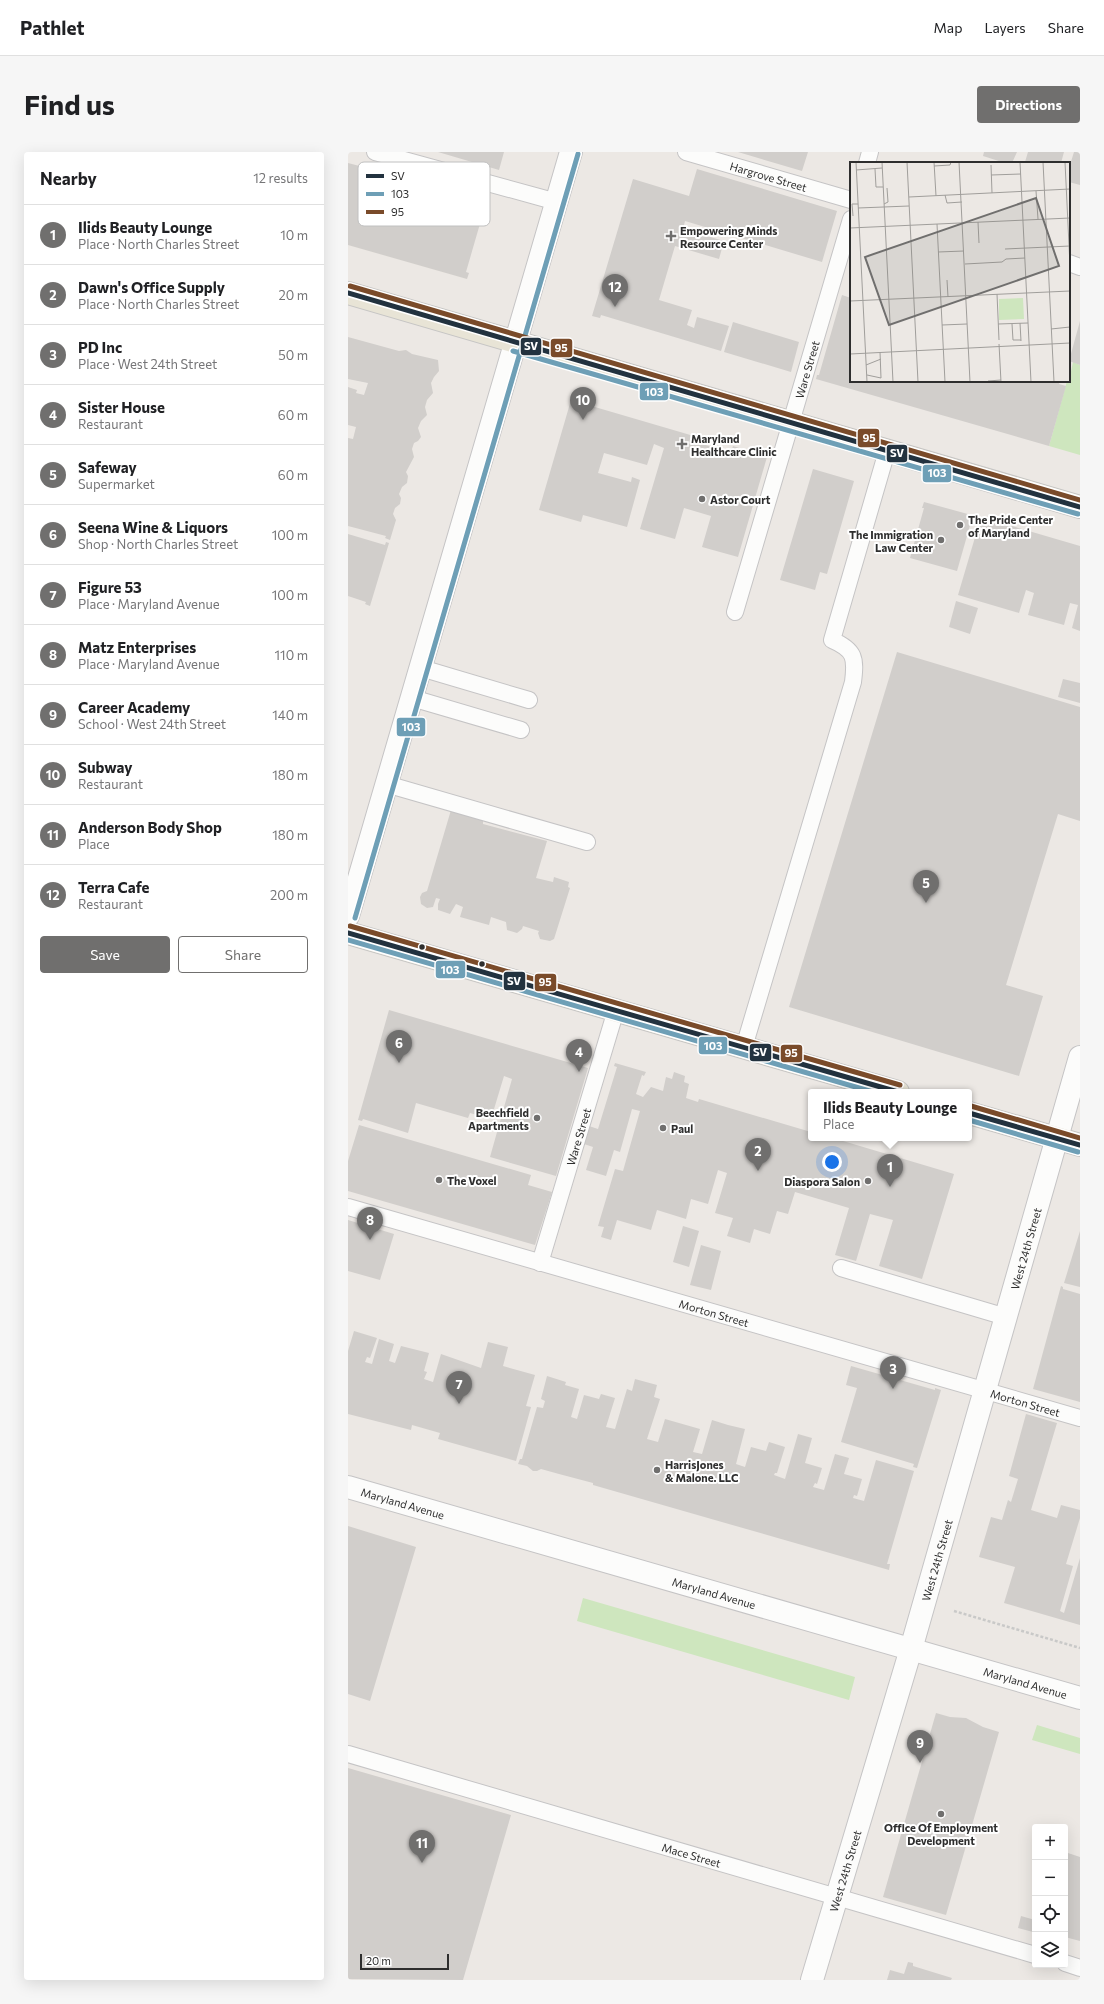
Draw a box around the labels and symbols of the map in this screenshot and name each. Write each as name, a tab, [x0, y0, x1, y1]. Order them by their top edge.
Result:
street label: Hargrove Street	[729, 159, 809, 194]
legend	[358, 162, 490, 226]
inset map	[850, 162, 1070, 382]
text: SV	[391, 169, 405, 182]
text: 103	[391, 187, 409, 200]
text: 95	[391, 205, 404, 218]
place label: Empowering Minds Resource Center	[680, 224, 777, 250]
marker: Empowering Minds Resource Center	[665, 230, 677, 242]
pin: 12	[602, 274, 628, 307]
line badge: SV	[520, 337, 542, 356]
line badge: 95	[550, 338, 573, 358]
street label: Ware Street	[792, 338, 821, 400]
text: SV	[524, 339, 538, 352]
text: 95	[554, 341, 568, 354]
line badge: 103	[639, 382, 669, 401]
text: 103	[645, 385, 663, 398]
pin: 10	[570, 387, 596, 420]
line badge: 95	[857, 428, 880, 448]
text: 95	[862, 431, 876, 444]
place label: Maryland Healthcare Clinic	[691, 432, 777, 458]
marker: Maryland Healthcare Clinic	[676, 438, 688, 450]
line badge: SV	[886, 444, 908, 463]
text: SV	[890, 446, 904, 459]
line badge: 103	[922, 464, 952, 483]
text: 103	[928, 466, 946, 479]
place label: Astor Court	[710, 493, 771, 506]
marker: Astor Court	[697, 494, 707, 504]
place label: The Pride Center of Maryland	[968, 513, 1053, 539]
marker: The Pride Center of Maryland	[955, 520, 965, 530]
place label: The Immigration Law Center	[849, 528, 933, 554]
marker: The Immigration Law Center	[936, 535, 946, 545]
line badge: 103	[396, 717, 426, 737]
text: 103	[402, 720, 420, 733]
pin: 5	[913, 870, 939, 903]
unlabelled marker	[417, 942, 427, 952]
unlabelled marker	[477, 959, 487, 969]
line badge: 103	[435, 960, 466, 979]
text: 103	[441, 963, 459, 976]
line badge: SV	[503, 971, 526, 991]
line badge: 95	[534, 973, 557, 992]
text: SV	[507, 974, 521, 987]
text: 95	[538, 975, 552, 988]
pin: 6	[386, 1030, 412, 1063]
line badge: 103	[698, 1036, 728, 1055]
pin: 4	[566, 1039, 592, 1072]
text: 103	[704, 1039, 722, 1052]
line badge: SV	[749, 1043, 772, 1062]
line badge: 95	[780, 1044, 803, 1063]
text: SV	[753, 1045, 767, 1058]
text: 95	[784, 1046, 798, 1059]
place label: Beechfield Apartments	[468, 1106, 529, 1132]
street label: Ware Street	[563, 1106, 593, 1167]
marker: Beechfield Apartments	[532, 1113, 542, 1123]
place label: Paul	[671, 1122, 693, 1135]
marker: Paul	[658, 1123, 668, 1133]
pin: 2	[745, 1138, 771, 1171]
your location	[822, 1152, 842, 1172]
pin: 1	[877, 1154, 903, 1187]
place label: The Voxel	[447, 1174, 496, 1187]
marker: The Voxel	[434, 1175, 444, 1185]
place label: Diaspora Salon	[784, 1175, 860, 1188]
marker: Diaspora Salon	[863, 1176, 873, 1186]
street label: West 24th Street	[1007, 1206, 1043, 1291]
pin: 8	[357, 1207, 383, 1240]
street label: Morton Street	[678, 1296, 751, 1329]
pin: 3	[880, 1356, 906, 1389]
pin: 7	[446, 1371, 472, 1404]
street label: Morton Street	[989, 1386, 1062, 1419]
place label: HarrisJones & Malone. LLC	[665, 1458, 739, 1484]
marker: HarrisJones & Malone. LLC	[652, 1465, 662, 1475]
street label: Maryland Avenue	[359, 1485, 446, 1521]
street label: West 24th Street	[919, 1517, 954, 1602]
street label: Maryland Avenue	[671, 1574, 758, 1611]
street label: Maryland Avenue	[982, 1664, 1069, 1701]
pin: 9	[907, 1730, 933, 1763]
marker: Office Of Employment Development	[936, 1809, 946, 1819]
place label: Office Of Employment Development	[884, 1821, 998, 1847]
street label: West 24th Street	[826, 1828, 863, 1913]
pin: 11	[409, 1830, 435, 1863]
street label: Mace Street	[661, 1840, 723, 1869]
scale bar	[360, 1952, 449, 1971]

